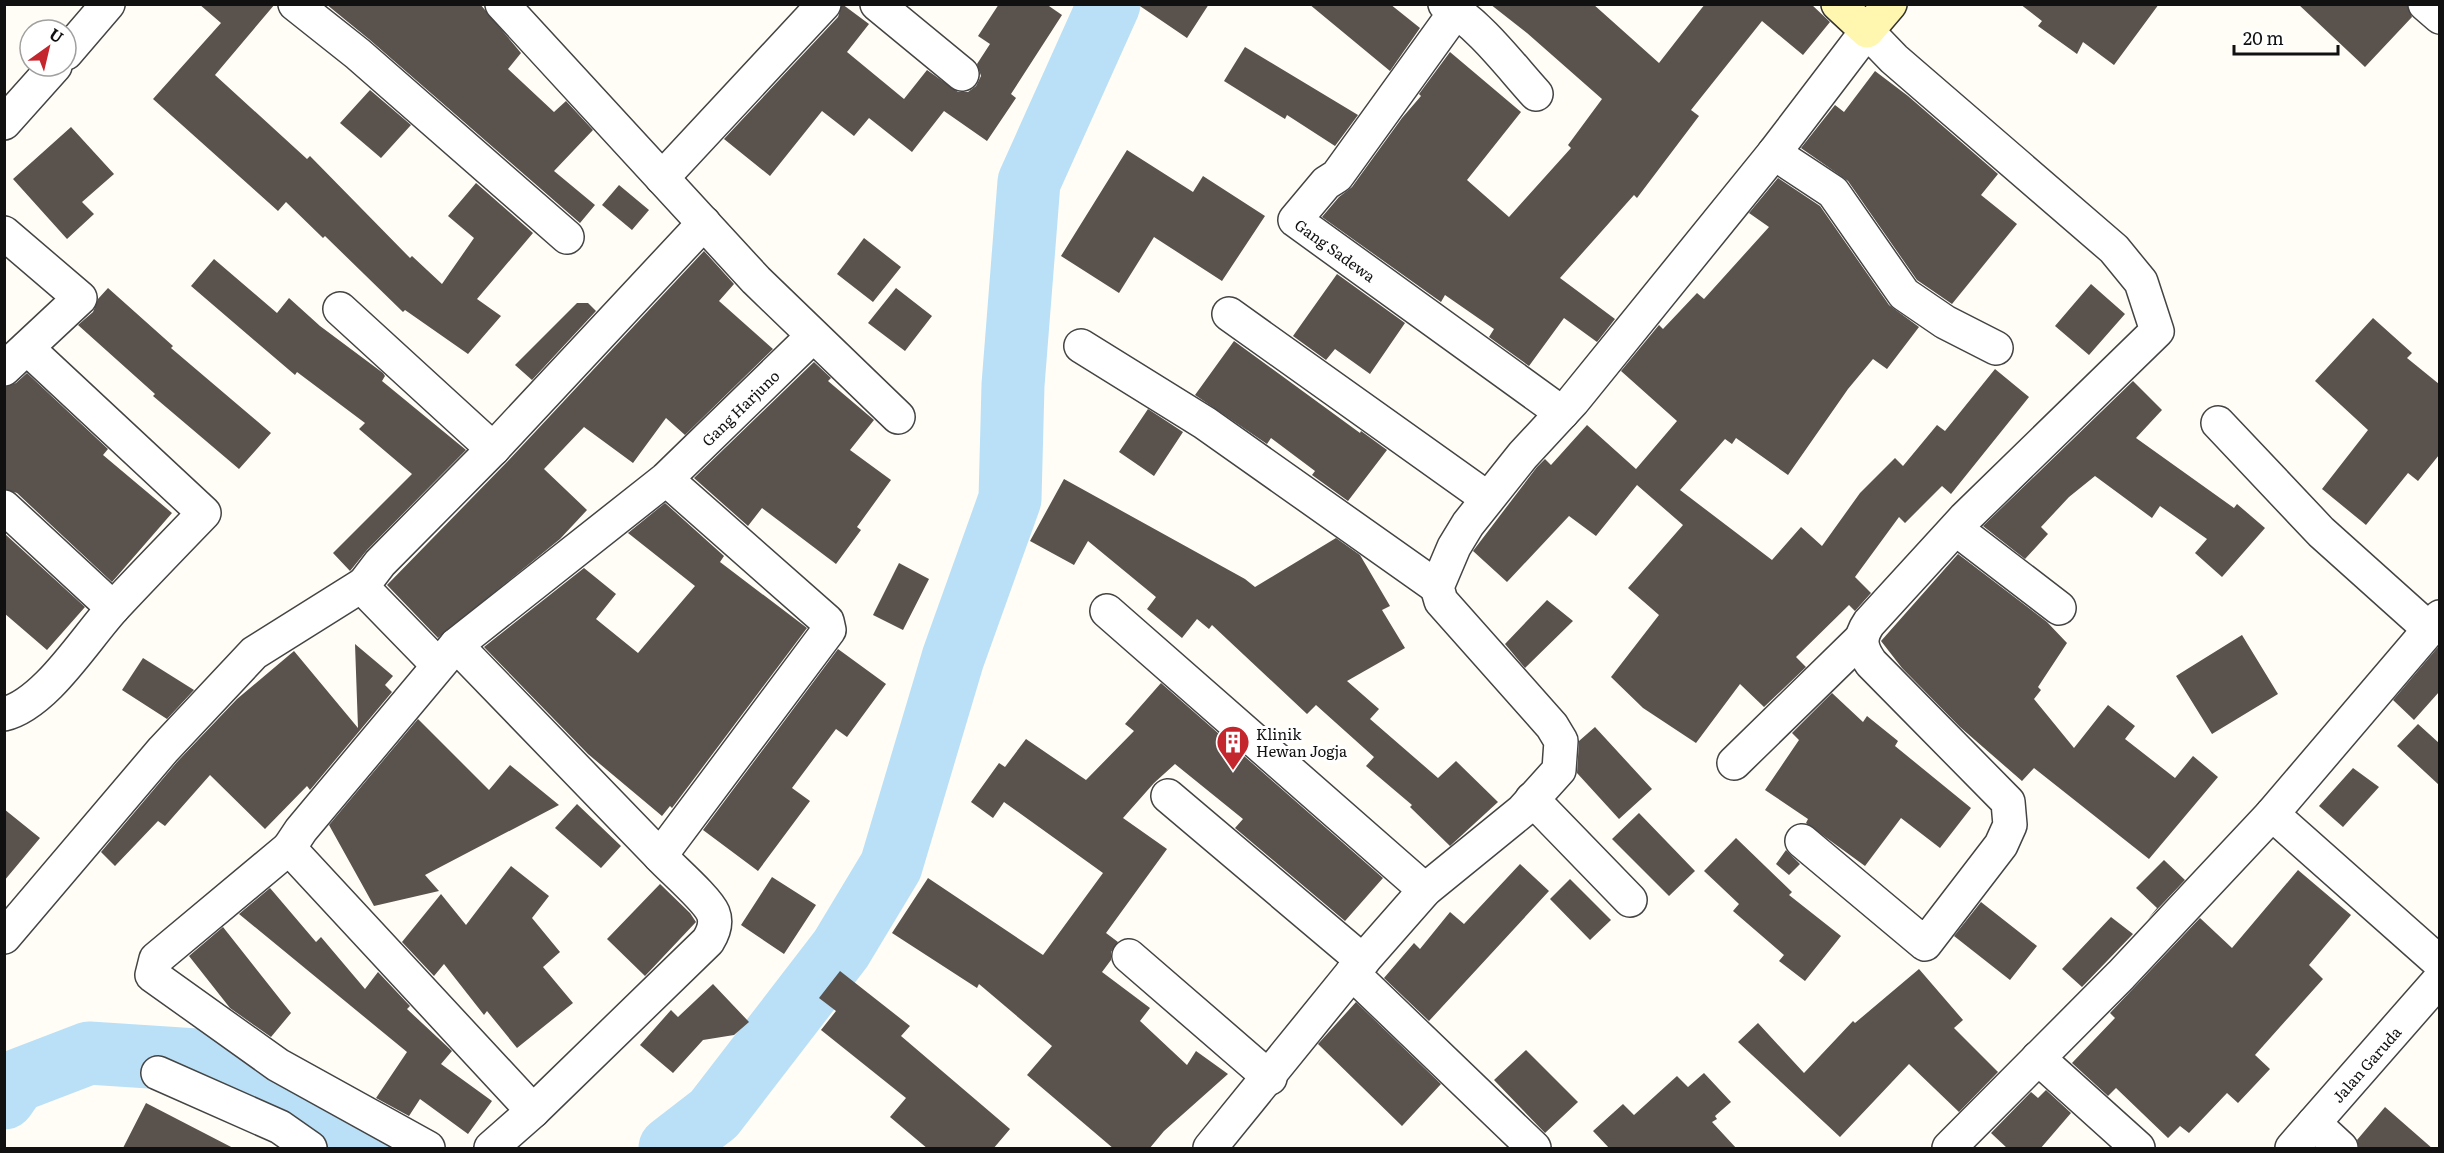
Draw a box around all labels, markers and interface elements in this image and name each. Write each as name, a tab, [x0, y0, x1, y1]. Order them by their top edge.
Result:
north arrow	[18, 18, 78, 78]
scale bar	[2234, 18, 2338, 56]
text: U	[45, 21, 69, 48]
text: 20 m	[2243, 24, 2284, 51]
street label: Gang Sadewa	[1291, 212, 1382, 287]
street label: Gang Harjuno	[696, 364, 784, 451]
place label: Klinik Hewan Jogja	[1256, 722, 1348, 762]
building icon: Klinik Hewan Jogja	[1215, 724, 1251, 771]
street label: Jalan Garuda	[2326, 1020, 2406, 1107]

